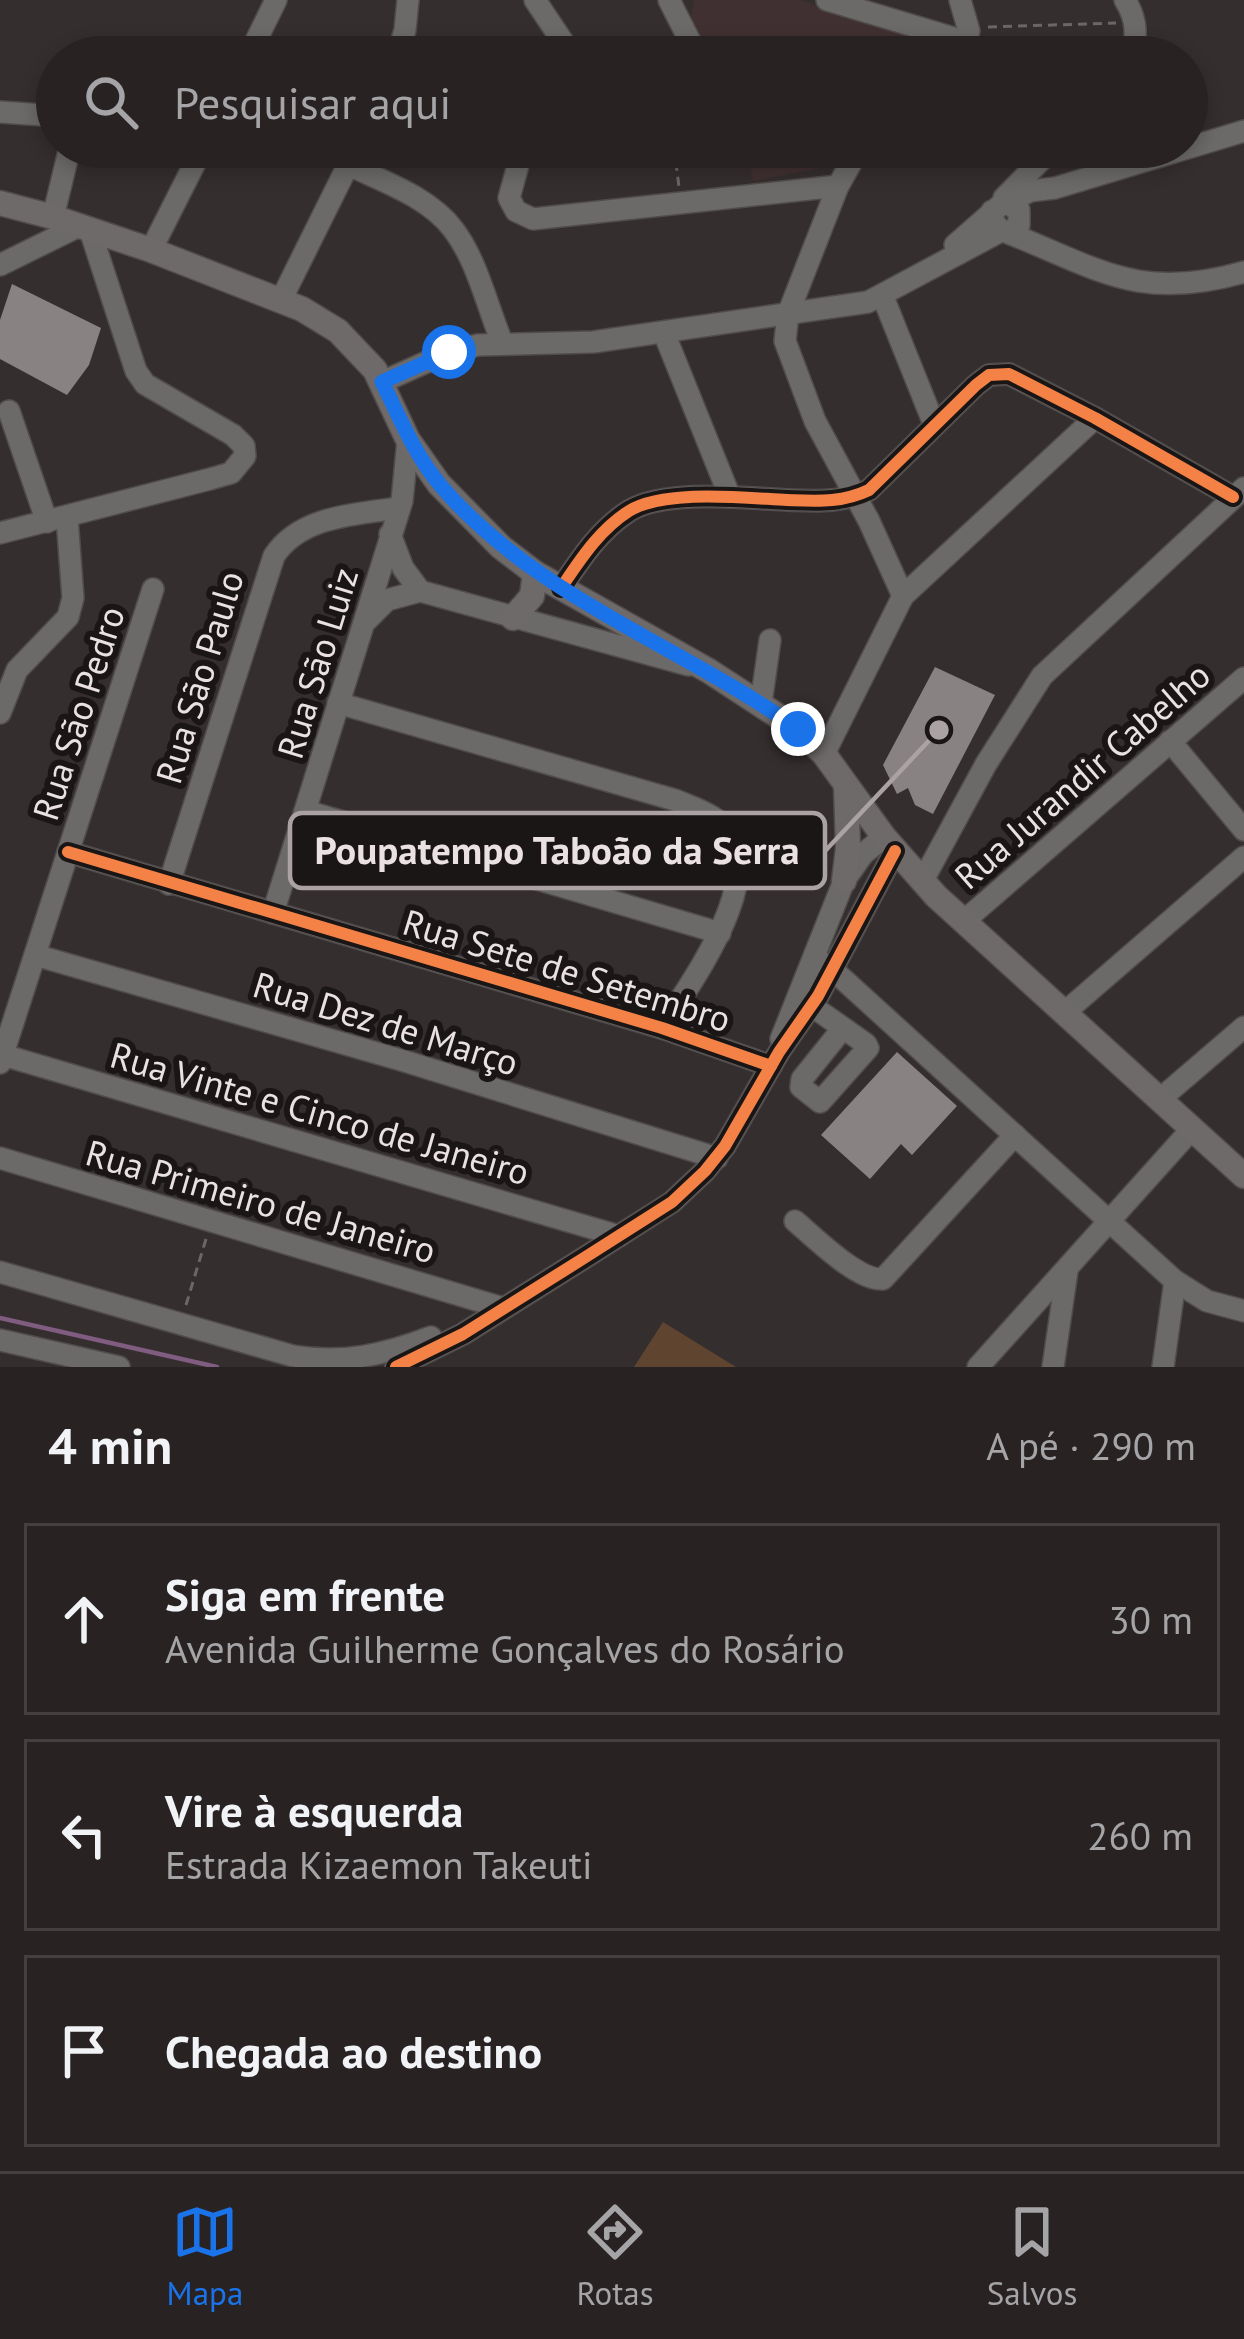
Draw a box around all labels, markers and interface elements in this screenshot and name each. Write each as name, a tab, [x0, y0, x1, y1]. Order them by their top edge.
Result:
search box	[36, 36, 1208, 168]
icon: search	[78, 69, 144, 135]
text: Pesquisar aqui	[174, 73, 451, 131]
route start	[422, 325, 476, 379]
street label: Rua São Luiz	[266, 562, 368, 764]
street label: Rua São Paulo	[144, 565, 254, 789]
street label: Rua São Pedro	[21, 600, 135, 826]
street label: Rua Jurandir Cabelho	[945, 651, 1219, 899]
route end	[771, 702, 825, 756]
callout: Poupatempo Taboão da Serra	[290, 813, 825, 888]
text: Poupatempo Taboão da Serra	[314, 824, 800, 875]
street label: Rua Sete de Setembro	[398, 898, 736, 1042]
street label: Rua Dez de Março	[248, 960, 524, 1086]
street label: Rua Vinte e Cinco de Janeiro	[105, 1031, 535, 1195]
street label: Rua Primeiro de Janeiro	[81, 1129, 441, 1273]
text: 4 min	[48, 1412, 172, 1478]
text: A pé · 290 m	[986, 1420, 1196, 1471]
text: Siga em frente	[165, 1565, 445, 1623]
icon: ahead	[51, 1586, 117, 1652]
text: 30 m	[1108, 1594, 1193, 1645]
text: Avenida Guilherme Gonçalves do Rosário	[165, 1623, 845, 1674]
text: Vire à esquerda	[165, 1781, 463, 1839]
icon: left	[51, 1802, 117, 1868]
text: 260 m	[1087, 1810, 1193, 1861]
text: Estrada Kizaemon Takeuti	[165, 1839, 592, 1890]
icon: arrive	[51, 2018, 117, 2084]
text: Chegada ao destino	[165, 2022, 542, 2080]
tab: Mapa	[167, 2199, 243, 2314]
tab: Rotas	[576, 2199, 654, 2314]
tab: Salvos	[987, 2199, 1077, 2314]

